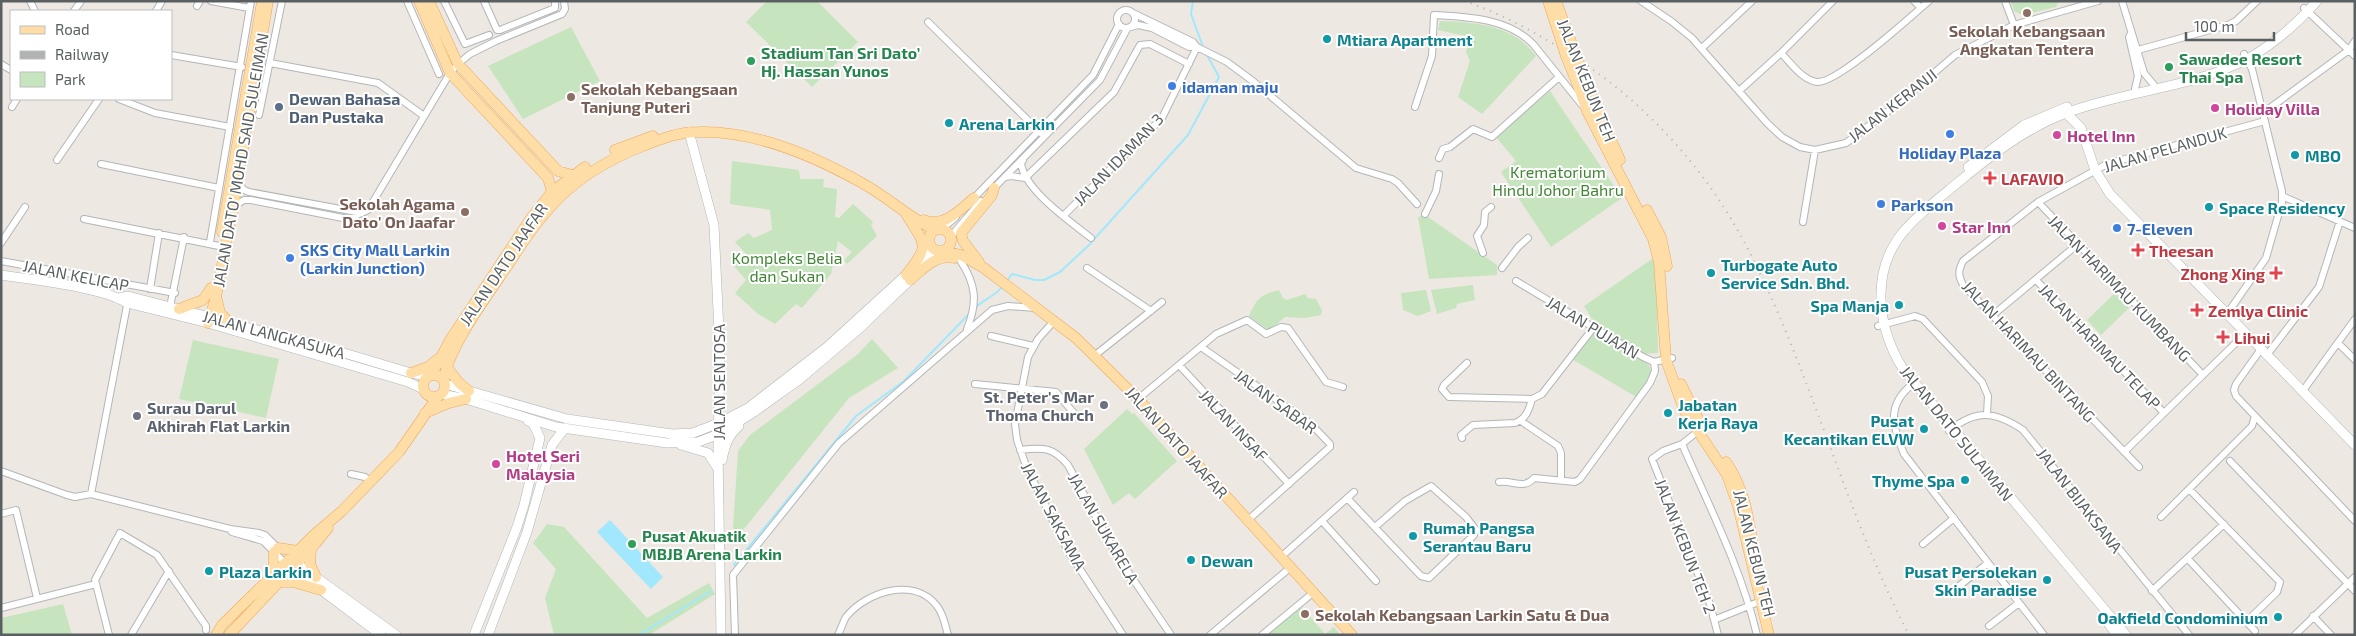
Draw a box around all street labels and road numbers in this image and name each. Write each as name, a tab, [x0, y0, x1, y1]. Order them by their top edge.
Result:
street label: JALAN KEBUN TEH	[1554, 16, 1620, 144]
street label: JALAN DATO' MOHD SAID SULEIMAN	[208, 31, 272, 289]
street label: JALAN KERANJI	[1844, 64, 1940, 146]
street label: JALAN IDAMAN 3	[1069, 109, 1167, 209]
street label: JALAN PELANDUK	[2101, 122, 2229, 176]
street label: JALAN DATO JAAFAR	[455, 199, 551, 329]
street label: JALAN HARIMAU KUMBANG	[2045, 211, 2195, 365]
street label: JALAN KELICAP	[21, 255, 131, 295]
street label: JALAN HARIMAU BINTANG	[1959, 276, 2099, 426]
street label: JALAN HARIMAU TELAP	[2035, 279, 2165, 413]
street label: JALAN PUJAAN	[1543, 292, 1643, 362]
street label: JALAN LANGKASUKA	[201, 306, 347, 362]
street label: JALAN SENTOSA	[709, 324, 728, 440]
street label: JALAN DATO SULAIMAN	[1897, 362, 2017, 504]
street label: JALAN SABAR	[1231, 365, 1321, 437]
street label: JALAN DATO JAAFAR	[1122, 382, 1232, 502]
street label: JALAN INSAF	[1196, 385, 1272, 465]
street label: JALAN BIJAKSANA	[2033, 444, 2127, 556]
street label: JALAN SAKSAMA	[1018, 459, 1091, 573]
street label: JALAN SUKARELA	[1065, 469, 1143, 587]
street label: JALAN KEBUN TEH 2	[1651, 476, 1721, 616]
street label: JALAN KEBUN TEH	[1730, 487, 1780, 619]

